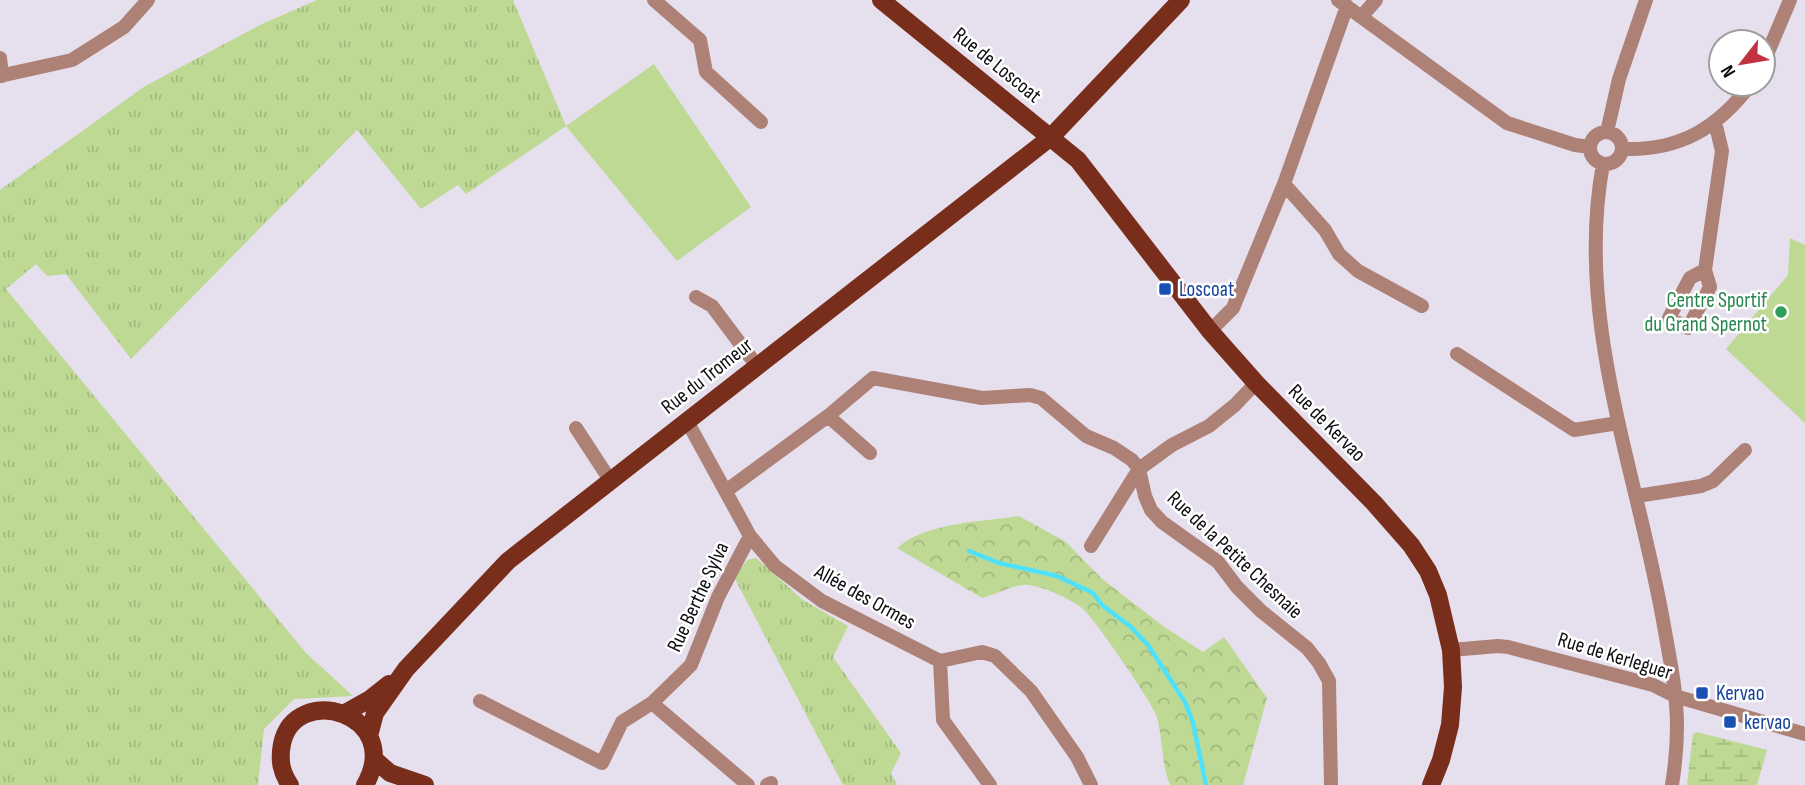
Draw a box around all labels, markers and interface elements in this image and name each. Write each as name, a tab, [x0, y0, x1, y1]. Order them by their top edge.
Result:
street label: Rue de Loscoat	[948, 22, 1046, 108]
north arrow	[1707, 28, 1777, 98]
text: N	[1716, 61, 1741, 81]
place label: Loscoat	[1179, 277, 1234, 302]
marker: Loscoat	[1157, 281, 1173, 297]
place label: Centre Sportif du Grand Spernot	[1644, 288, 1768, 337]
marker: Centre Sportif du Grand Spernot	[1773, 304, 1789, 320]
street label: Rue du Tromeur	[656, 333, 758, 419]
street label: Rue de Kervao	[1283, 379, 1371, 467]
street label: Rue de la Petite Chesnaie	[1162, 486, 1308, 624]
street label: Rue Berthe Sylva	[662, 538, 734, 656]
street label: Allée des Ormes	[809, 559, 920, 635]
street label: Rue de Kerleguer	[1555, 627, 1675, 685]
place label: Kervao	[1716, 681, 1764, 706]
marker: Kervao	[1694, 685, 1710, 701]
place label: kervao	[1744, 710, 1791, 735]
marker: kervao	[1722, 714, 1738, 730]

